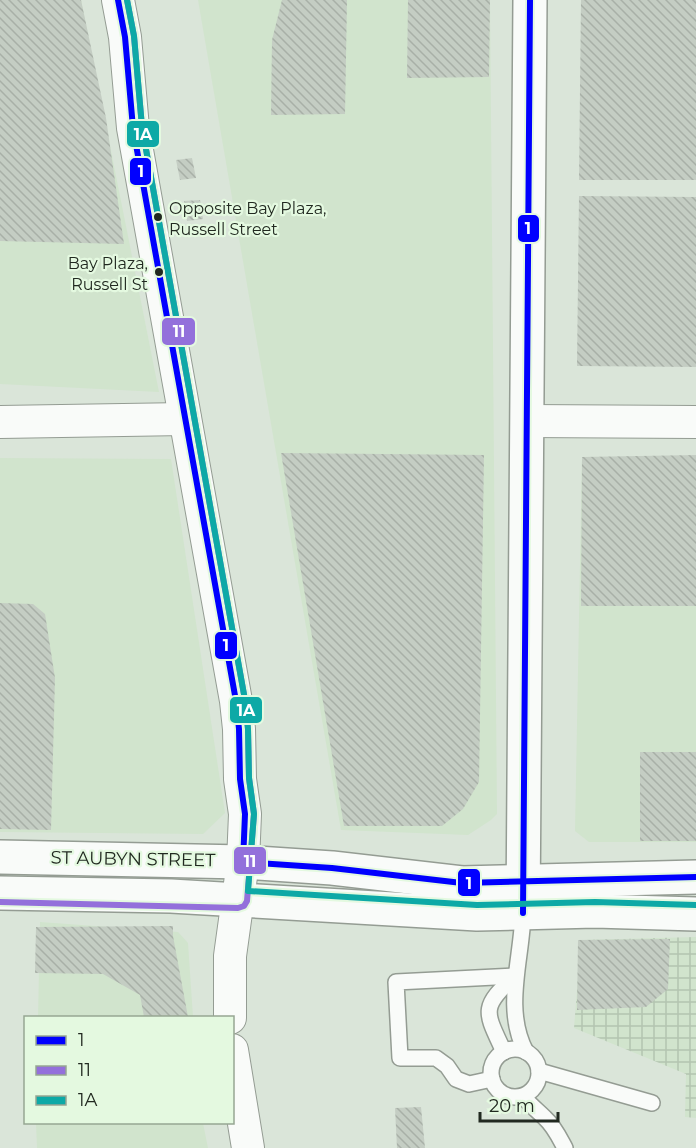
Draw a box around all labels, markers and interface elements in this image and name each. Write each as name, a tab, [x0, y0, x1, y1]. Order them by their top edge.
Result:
line badge: 1A	[126, 120, 160, 148]
text: 1A	[134, 125, 153, 144]
line badge: 1	[129, 157, 152, 186]
text: 1	[138, 162, 144, 181]
place label: Opposite Bay Plaza, Russell Street	[169, 199, 326, 239]
marker: Opposite Bay Plaza, Russell Street	[152, 211, 164, 223]
line badge: 1	[517, 214, 540, 243]
text: 1	[525, 219, 531, 238]
place label: Bay Plaza, Russell St	[68, 254, 148, 294]
marker: Bay Plaza, Russell St	[153, 266, 165, 278]
line badge: 11	[161, 317, 196, 346]
text: 11	[173, 322, 185, 341]
line badge: 1	[214, 631, 238, 660]
text: 1	[223, 636, 229, 655]
line badge: 1A	[229, 696, 263, 724]
text: 1A	[237, 701, 256, 720]
line badge: 11	[233, 846, 267, 875]
street label: ST AUBYN STREET	[50, 847, 216, 871]
text: 11	[244, 852, 256, 871]
line badge: 1	[457, 868, 481, 897]
text: 1	[466, 874, 472, 893]
legend	[24, 1016, 234, 1124]
text: 1	[78, 1029, 85, 1051]
text: 11	[78, 1059, 91, 1081]
scale bar	[480, 1085, 558, 1123]
text: 1A	[78, 1089, 97, 1111]
text: 20 m	[489, 1095, 535, 1117]

